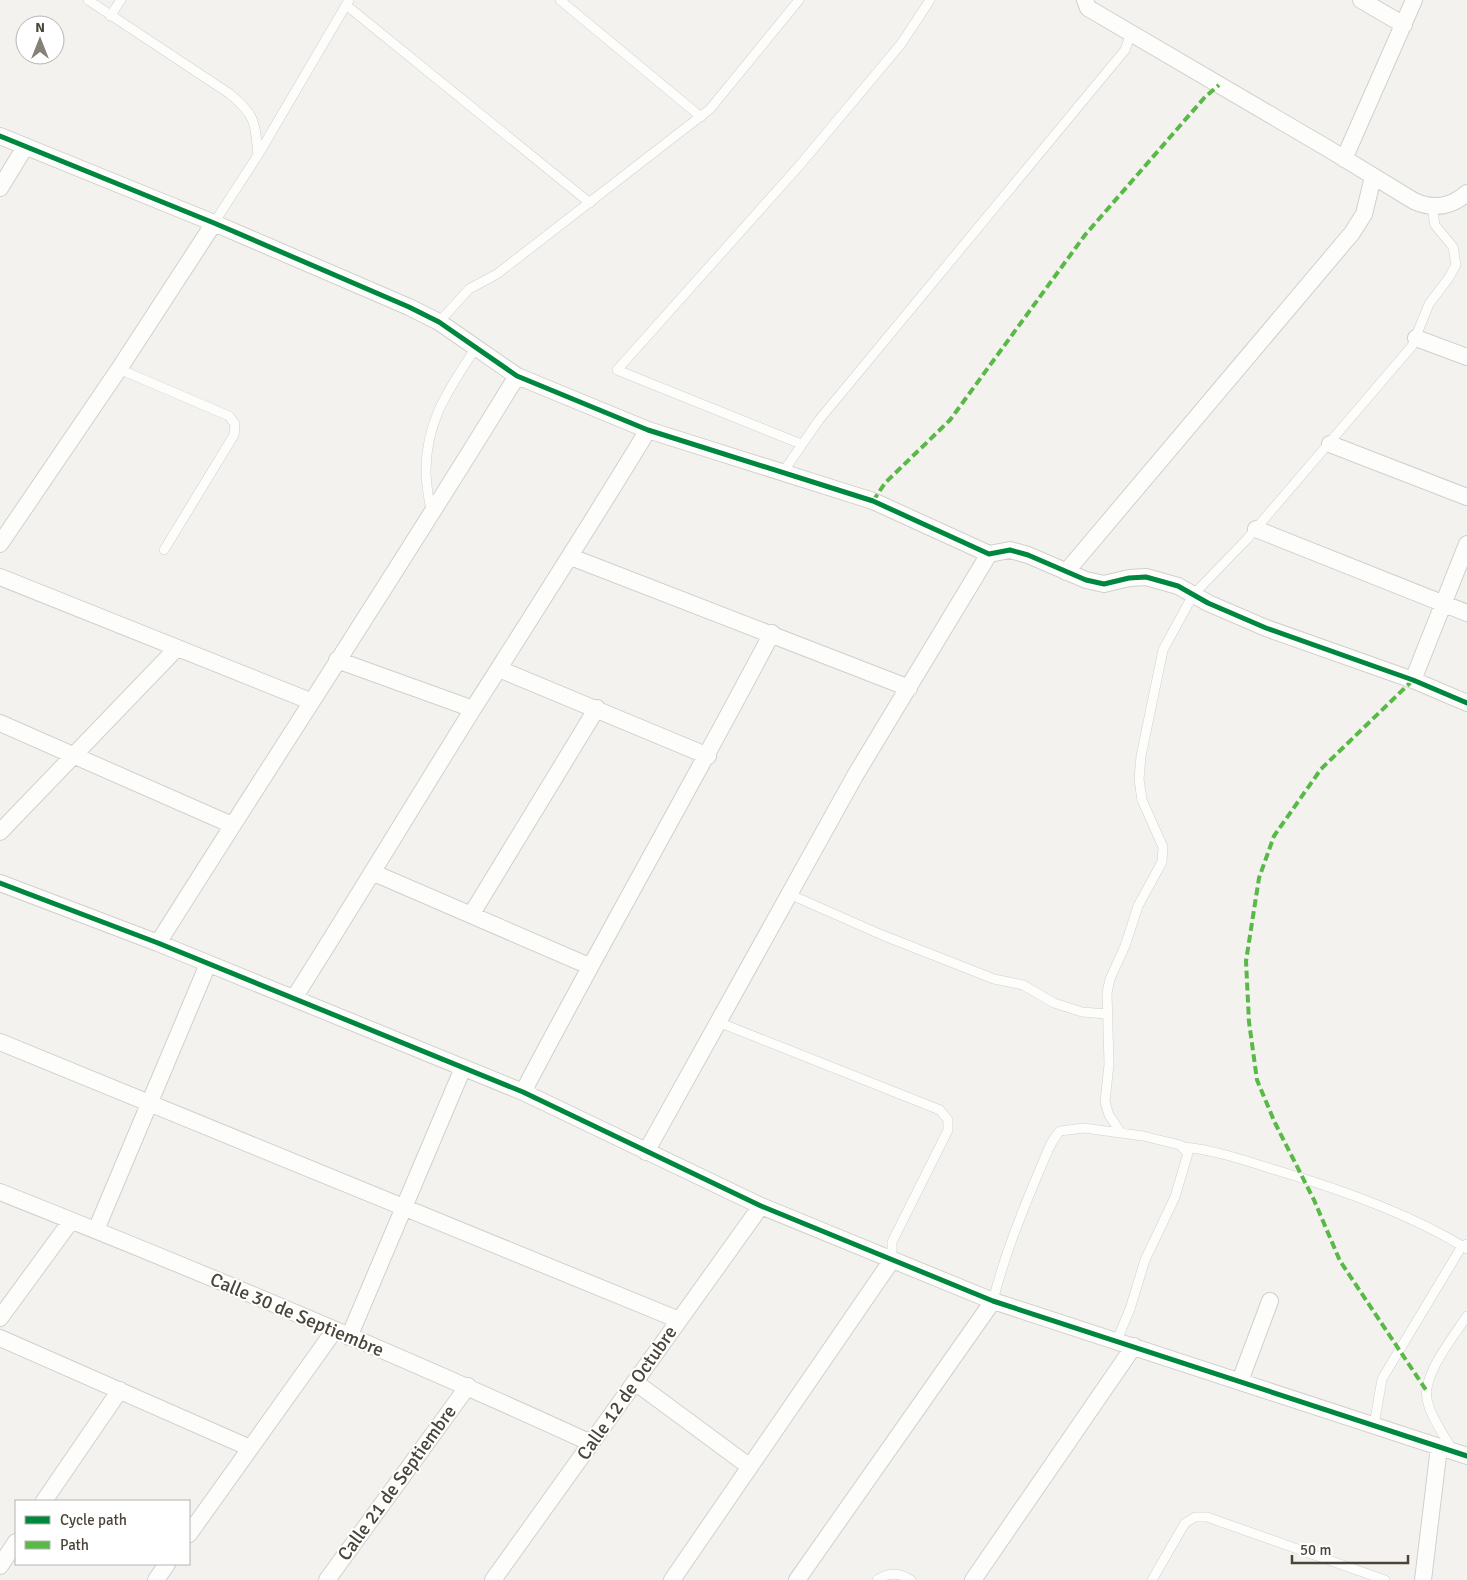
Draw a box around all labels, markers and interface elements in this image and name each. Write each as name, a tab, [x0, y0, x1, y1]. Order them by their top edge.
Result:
north arrow	[15, 15, 65, 65]
text: N	[35, 19, 45, 36]
street label: Calle 30 de Septiembre	[206, 1267, 388, 1363]
street label: Calle 12 de Octubre	[572, 1321, 682, 1465]
street label: Calle 21 de Septiembre	[332, 1400, 462, 1566]
legend	[15, 1500, 190, 1565]
text: Cycle path	[60, 1511, 127, 1529]
scale bar	[1292, 1532, 1408, 1564]
text: Path	[60, 1536, 89, 1554]
text: 50 m	[1300, 1541, 1331, 1559]

